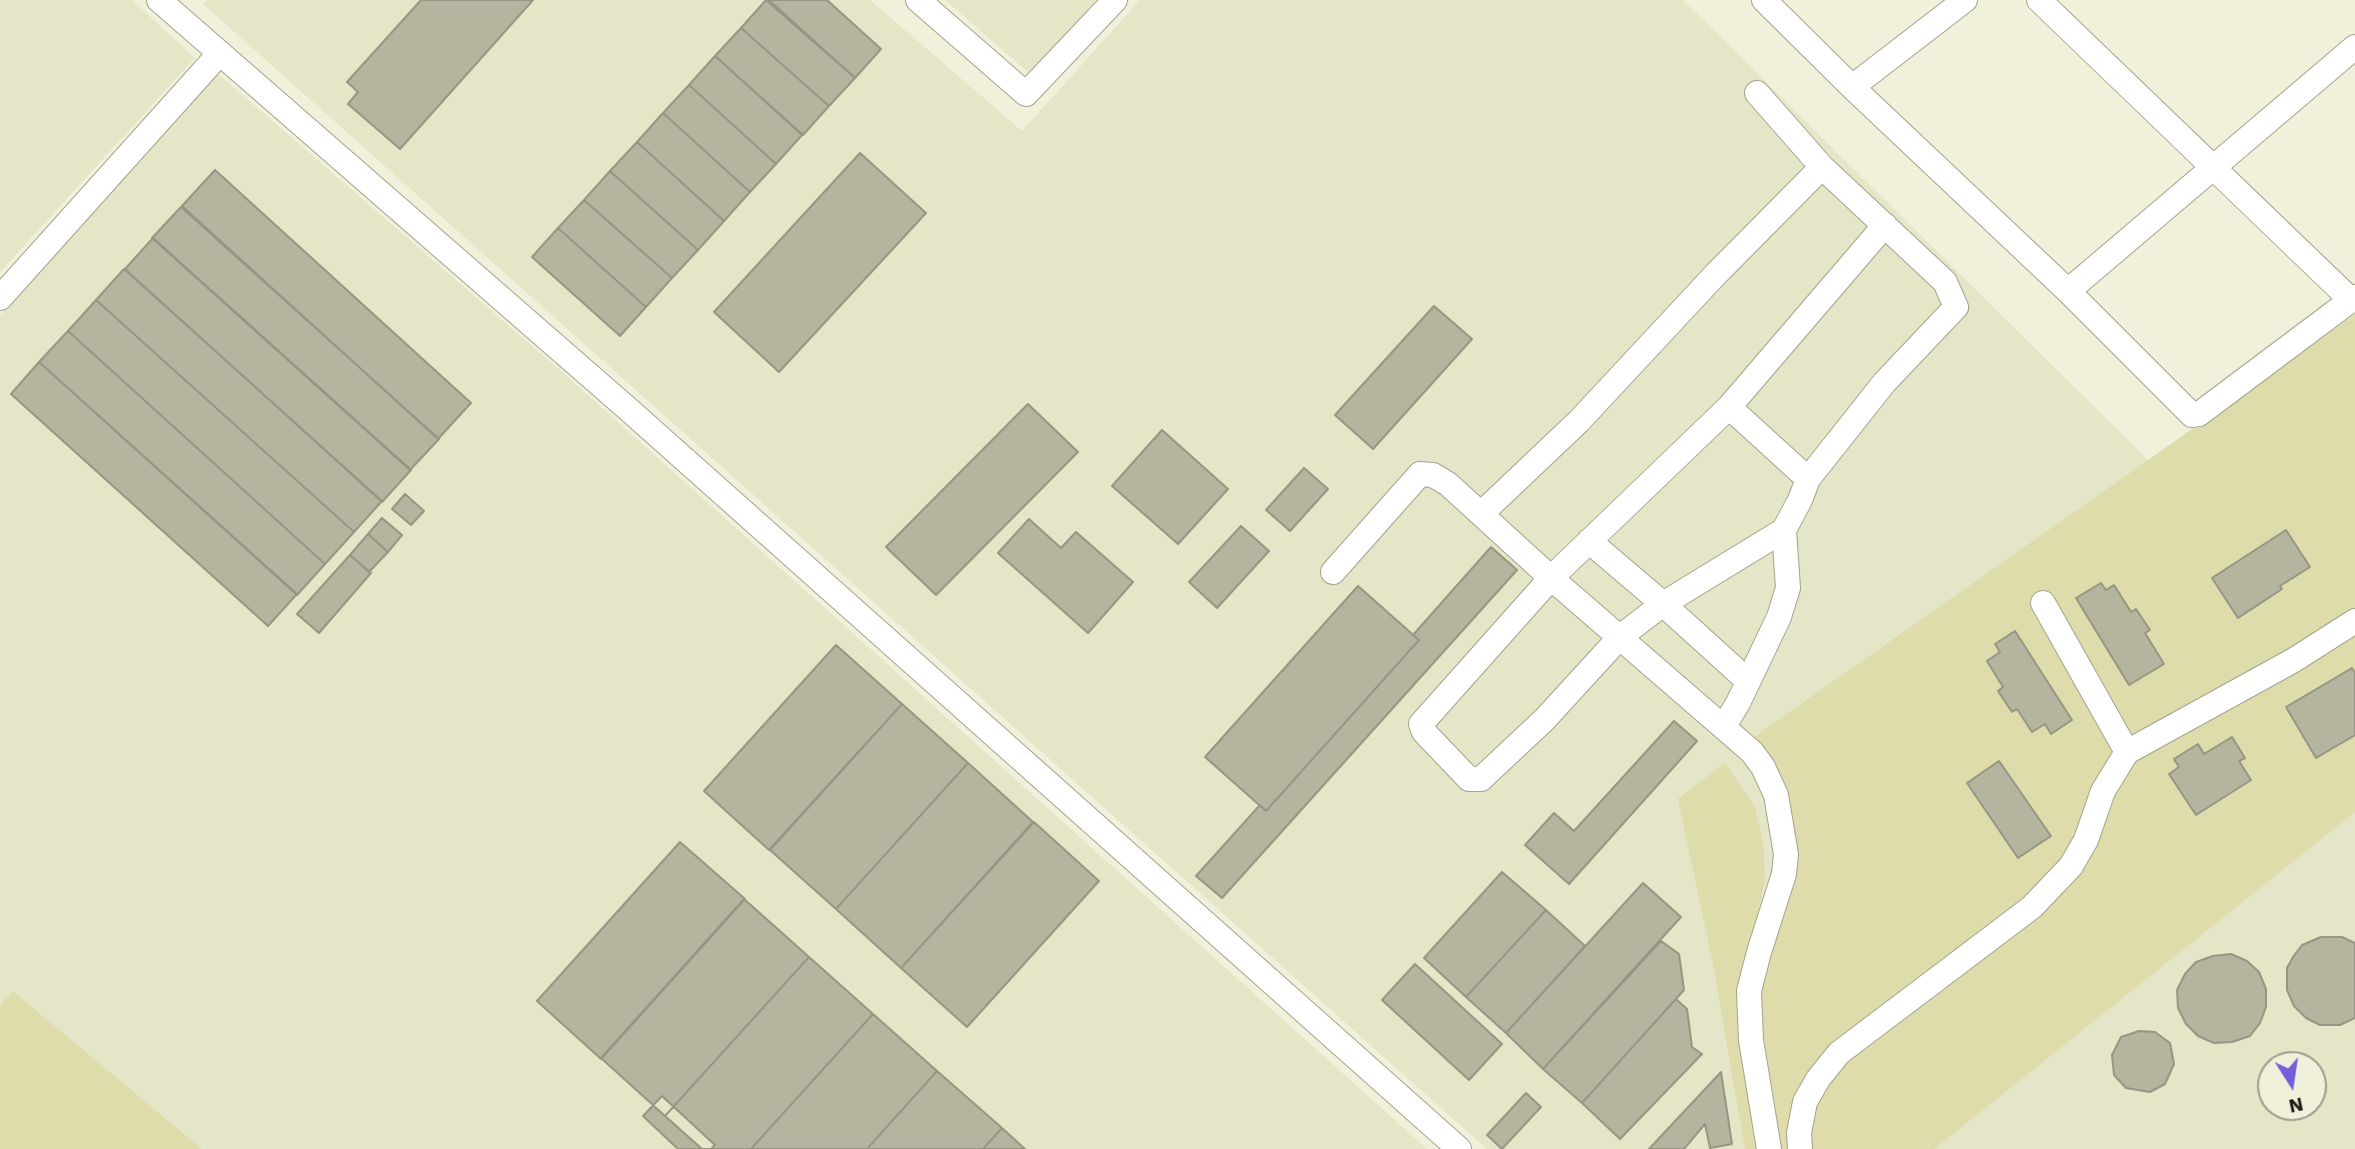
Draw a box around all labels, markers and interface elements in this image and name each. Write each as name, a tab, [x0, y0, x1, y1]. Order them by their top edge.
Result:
north arrow	[2257, 1051, 2327, 1121]
text: N	[2287, 1092, 2305, 1118]

